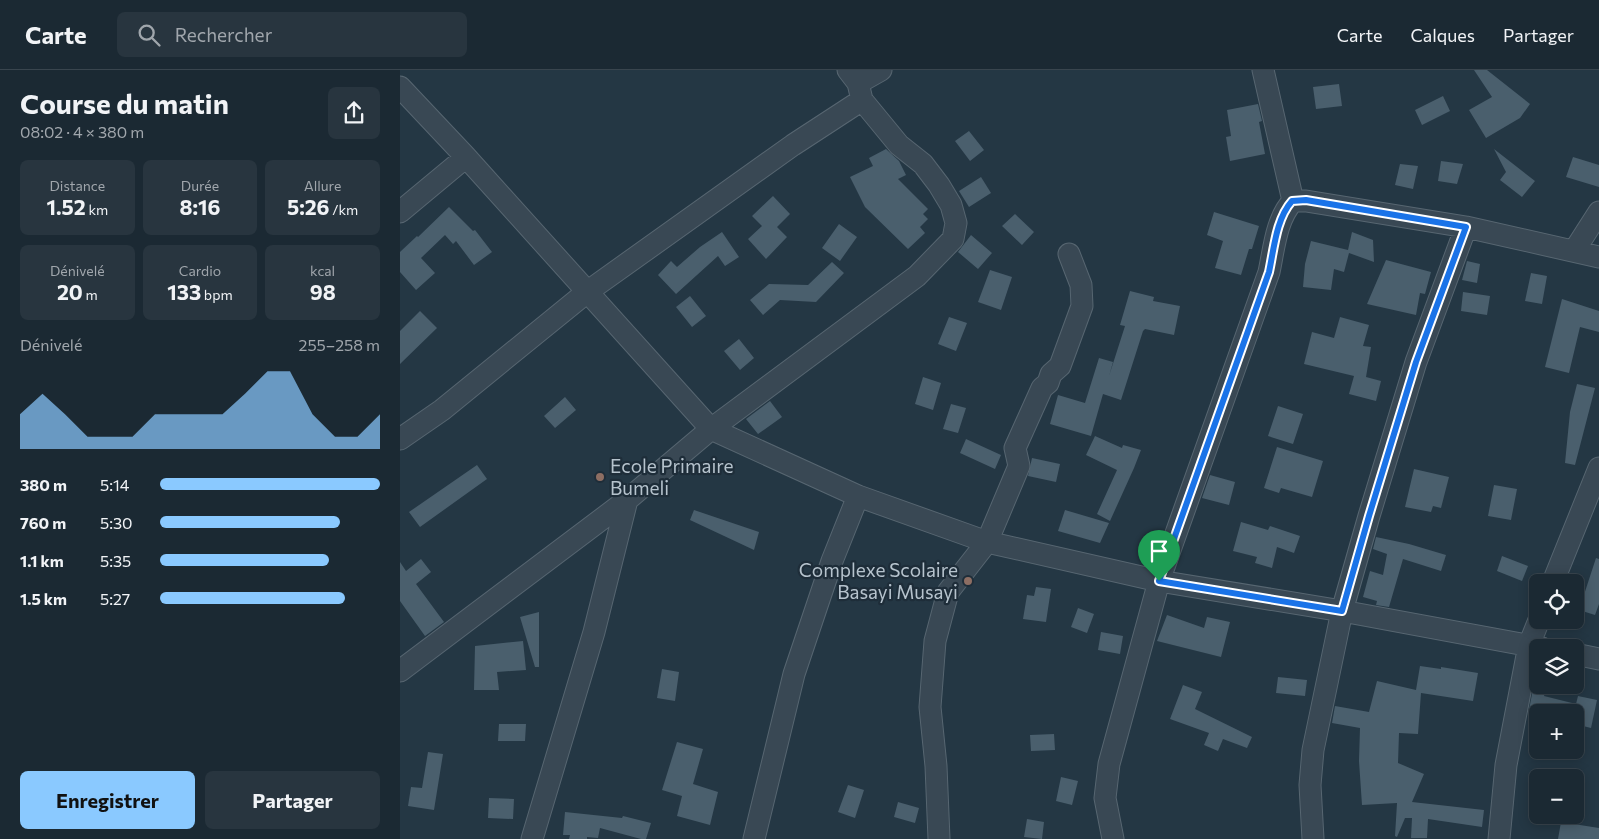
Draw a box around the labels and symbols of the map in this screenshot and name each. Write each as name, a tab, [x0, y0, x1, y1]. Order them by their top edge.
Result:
place label: Ecole Primaire Bumeli	[610, 454, 734, 499]
marker: Ecole Primaire Bumeli	[594, 471, 606, 483]
pin	[1138, 530, 1180, 581]
place label: Complexe Scolaire Basayi Musayi	[799, 558, 958, 603]
marker: Complexe Scolaire Basayi Musayi	[962, 575, 974, 587]

